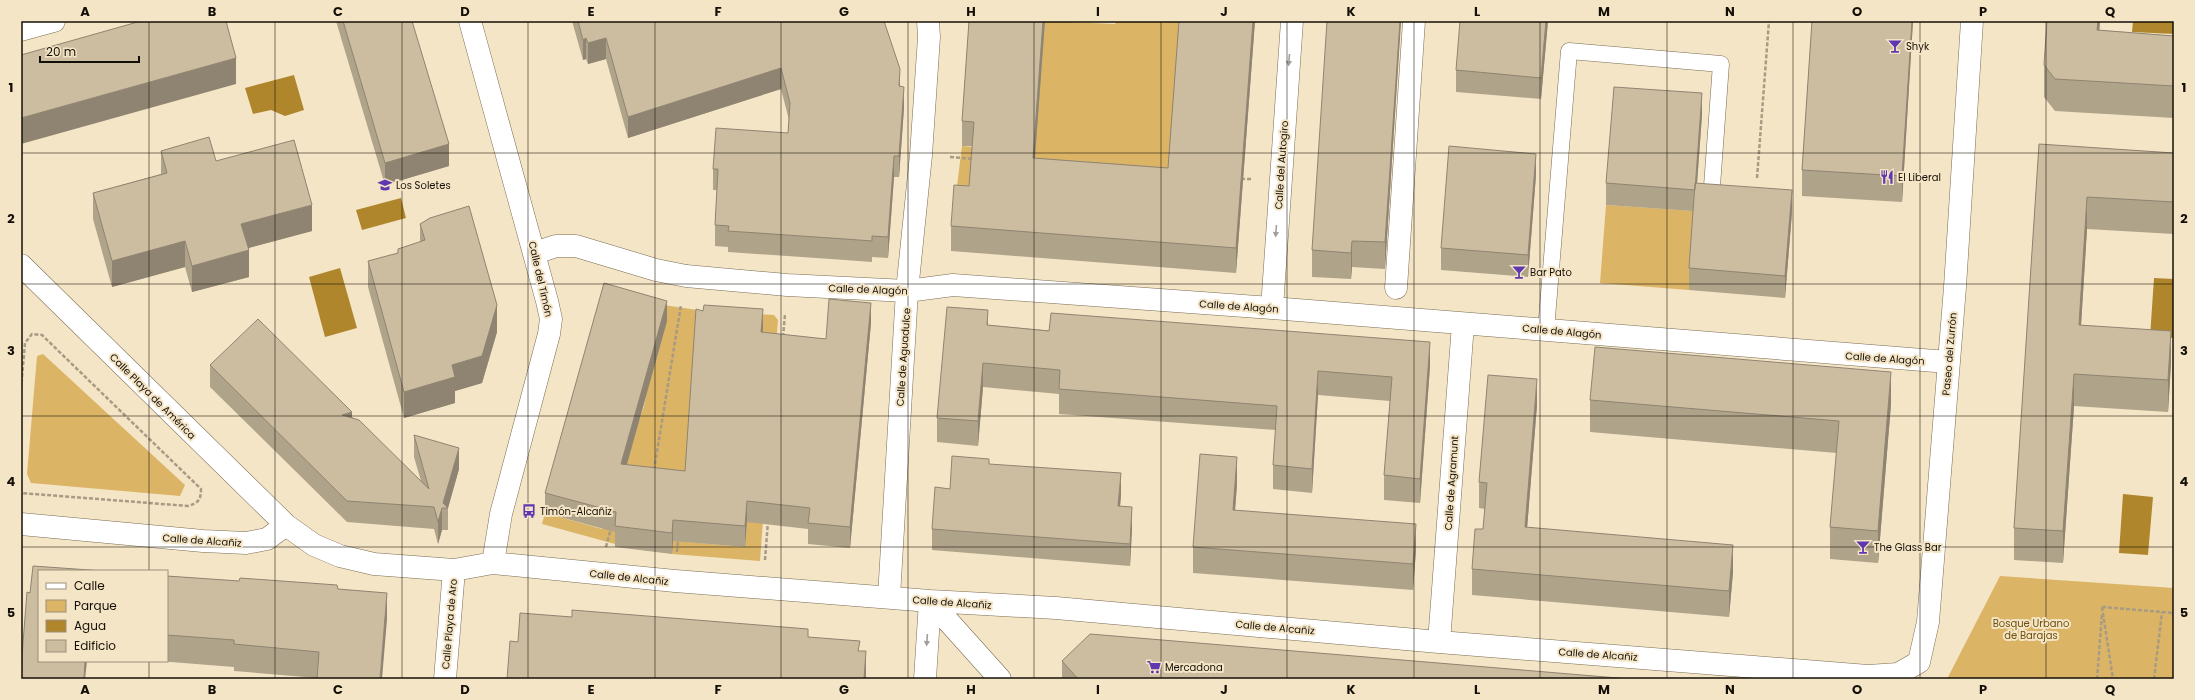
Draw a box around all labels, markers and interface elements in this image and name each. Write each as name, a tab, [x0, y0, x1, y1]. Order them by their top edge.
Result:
text: A	[80, 2, 90, 21]
text: B	[208, 2, 217, 21]
text: C	[333, 2, 343, 21]
text: D	[460, 2, 470, 21]
text: E	[587, 2, 595, 21]
text: F	[714, 2, 722, 21]
text: G	[839, 2, 849, 21]
text: H	[966, 2, 976, 21]
text: I	[1096, 2, 1100, 21]
text: J	[1220, 2, 1228, 21]
text: K	[1346, 2, 1356, 21]
text: L	[1474, 2, 1480, 21]
text: M	[1598, 2, 1610, 21]
text: N	[1725, 2, 1735, 21]
text: O	[1852, 2, 1862, 21]
text: P	[1979, 2, 1987, 21]
text: Q	[2105, 2, 2115, 21]
scale bar	[40, 38, 139, 64]
bar icon: Shyk	[1887, 38, 1903, 54]
place label: Shyk	[1906, 39, 1930, 54]
text: 20 m	[46, 43, 76, 60]
one-way arrow	[1286, 54, 1293, 66]
text: 1	[9, 78, 13, 97]
text: 1	[2182, 78, 2186, 97]
street label: Calle del Autogiro	[1271, 120, 1292, 210]
restaurant icon: El Liberal	[1879, 169, 1895, 185]
place label: El Liberal	[1898, 170, 1941, 185]
school or university icon: Los Soletes	[377, 177, 393, 193]
place label: Los Soletes	[396, 178, 451, 193]
text: 2	[7, 209, 15, 228]
text: 2	[2180, 209, 2188, 228]
one-way arrow	[1273, 225, 1280, 237]
street label: Calle del Timón	[525, 240, 557, 318]
bar icon: Bar Pato	[1511, 264, 1527, 280]
place label: Bar Pato	[1530, 265, 1572, 280]
street label: Calle de Alagón	[828, 281, 908, 298]
street label: Calle de Alagón	[1199, 296, 1279, 317]
street label: Calle de Aguadulce	[893, 307, 914, 407]
street label: Paseo del Zurrón	[1938, 312, 1961, 396]
street label: Calle de Alagón	[1522, 321, 1602, 342]
text: 3	[7, 341, 15, 360]
text: 3	[2180, 341, 2188, 360]
street label: Calle de Alagón	[1845, 348, 1925, 369]
street label: Calle Playa de América	[106, 350, 199, 443]
street label: Calle de Agramunt	[1441, 435, 1462, 531]
text: 4	[7, 472, 16, 491]
text: 4	[2180, 472, 2189, 491]
bus stop icon: Timón-Alcañiz	[521, 503, 537, 519]
place label: Timón-Alcañiz	[540, 504, 612, 519]
street label: Calle de Alcañiz	[162, 530, 243, 551]
bar icon: The Glass Bar	[1855, 539, 1871, 555]
place label: The Glass Bar	[1874, 540, 1942, 555]
street label: Calle de Alcañiz	[589, 566, 670, 589]
legend	[38, 570, 168, 662]
text: Calle	[74, 577, 105, 594]
street label: Calle Playa de Aro	[438, 578, 461, 670]
street label: Calle de Alcañiz	[912, 592, 993, 613]
text: Parque	[74, 597, 117, 614]
text: 5	[7, 603, 15, 622]
text: 5	[2180, 603, 2188, 622]
park label: Bosque Urbano de Barajas	[1993, 616, 2069, 643]
text: Agua	[74, 617, 106, 634]
street label: Calle de Alcañiz	[1235, 617, 1316, 638]
one-way arrow	[924, 634, 931, 646]
text: Edificio	[74, 637, 116, 654]
street label: Calle de Alcañiz	[1558, 644, 1639, 665]
supermarket icon: Mercadona	[1146, 659, 1162, 675]
place label: Mercadona	[1165, 660, 1223, 675]
text: A	[80, 680, 90, 699]
text: B	[208, 680, 217, 699]
text: C	[333, 680, 343, 699]
text: D	[460, 680, 470, 699]
text: E	[587, 680, 595, 699]
text: F	[714, 680, 722, 699]
text: G	[839, 680, 849, 699]
text: H	[966, 680, 976, 699]
text: I	[1096, 680, 1100, 699]
text: J	[1220, 680, 1228, 699]
text: K	[1346, 680, 1356, 699]
text: L	[1474, 680, 1480, 699]
text: M	[1598, 680, 1610, 699]
text: N	[1725, 680, 1735, 699]
text: O	[1852, 680, 1862, 699]
text: P	[1979, 680, 1987, 699]
text: Q	[2105, 680, 2115, 699]

